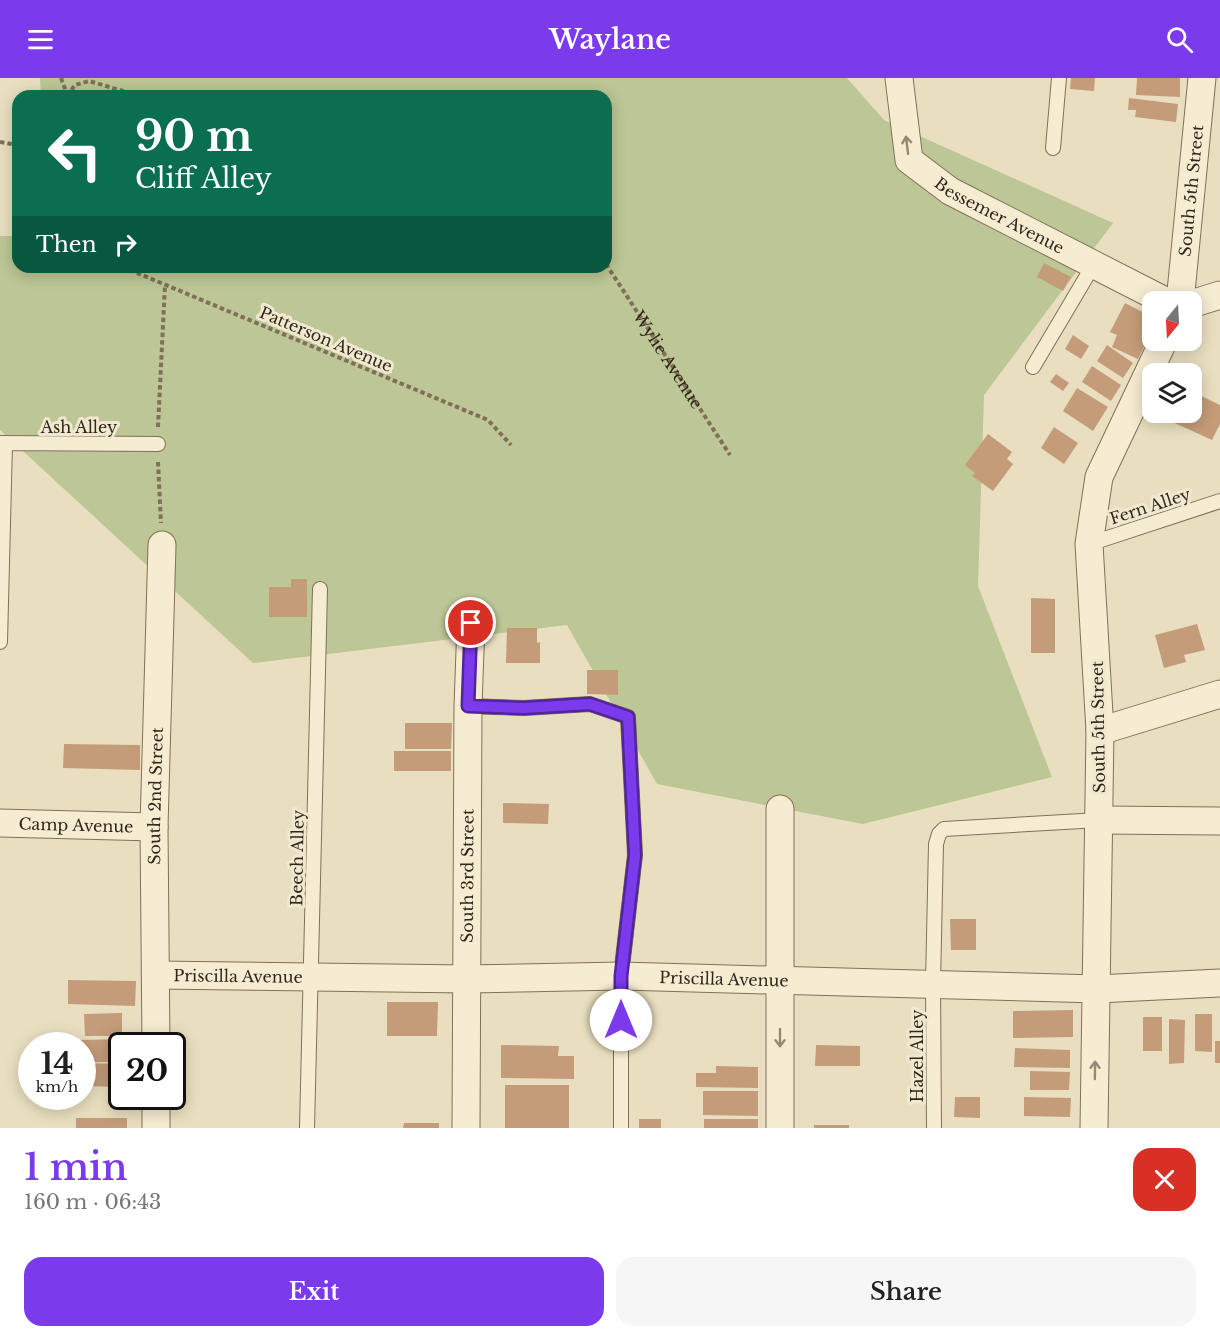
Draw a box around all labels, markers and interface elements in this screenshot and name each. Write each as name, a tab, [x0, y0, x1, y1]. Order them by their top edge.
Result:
icon: menu	[24, 23, 57, 56]
text: Waylane	[549, 23, 671, 56]
icon: search	[1163, 23, 1196, 56]
text: 90 m	[135, 110, 253, 162]
icon: left	[36, 114, 114, 192]
street label: South 5th Street	[1175, 124, 1207, 257]
one-way arrow	[901, 135, 912, 155]
text: Cliff Alley	[135, 162, 272, 195]
street label: Bessemer Avenue	[931, 173, 1067, 258]
icon: right	[109, 228, 142, 261]
text: Then	[36, 231, 97, 258]
north arrow	[1142, 291, 1202, 351]
map controls	[1142, 291, 1202, 423]
street label: Patterson Avenue	[257, 302, 395, 376]
street label: Wylie Avenue	[628, 306, 707, 413]
button: layers	[1142, 363, 1202, 423]
street label: Ash Alley	[40, 417, 118, 437]
street label: Fern Alley	[1107, 483, 1194, 528]
pin	[445, 597, 496, 648]
icon: arrive	[454, 606, 487, 639]
street label: South 5th Street	[1087, 661, 1109, 793]
street label: South 2nd Street	[144, 727, 167, 865]
street label: Beech Alley	[286, 809, 308, 906]
street label: South 3rd Street	[457, 809, 478, 943]
street label: Camp Avenue	[18, 813, 134, 836]
street label: Priscilla Avenue	[173, 965, 303, 987]
street label: Priscilla Avenue	[659, 967, 789, 991]
position arrow	[589, 988, 653, 1052]
street label: Hazel Alley	[907, 1009, 927, 1102]
one-way arrow	[774, 1027, 786, 1047]
speed limit sign: 20	[108, 1032, 186, 1110]
text: 14	[41, 1045, 74, 1082]
one-way arrow	[1089, 1060, 1101, 1080]
text: km/h	[36, 1077, 78, 1096]
text: 1 min	[24, 1145, 128, 1190]
button: close	[1133, 1148, 1196, 1211]
text: 160 m · 06:43	[24, 1190, 161, 1214]
button: Exit	[24, 1257, 604, 1326]
button: Share	[616, 1257, 1196, 1326]

